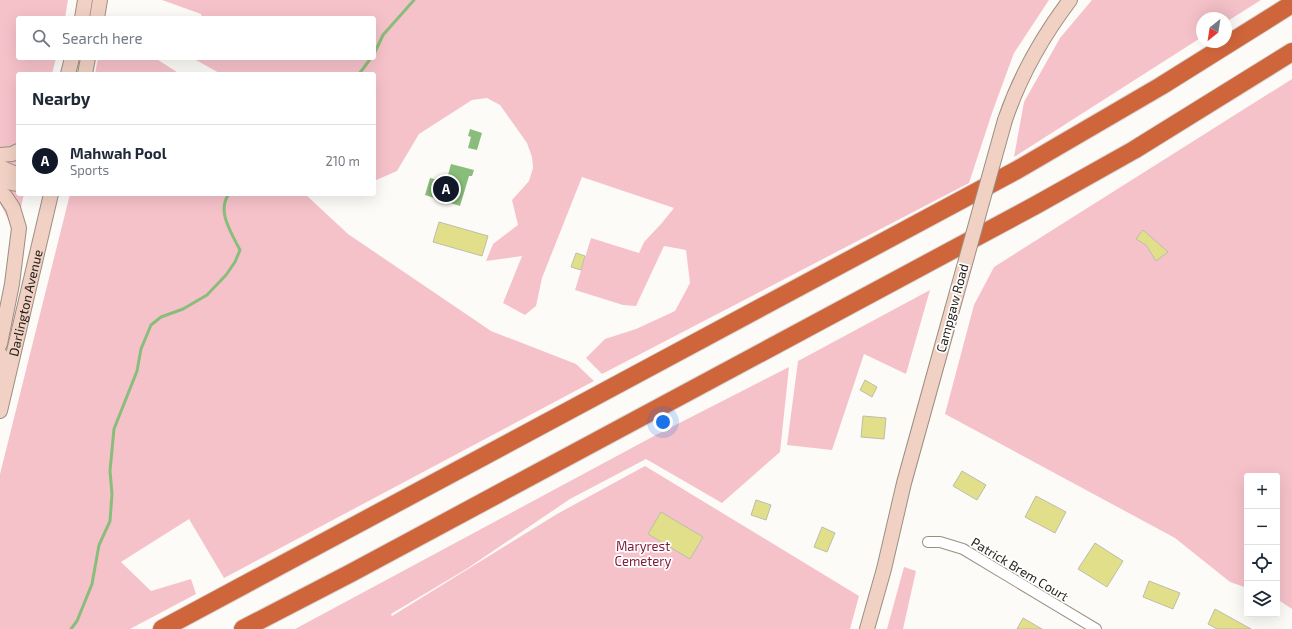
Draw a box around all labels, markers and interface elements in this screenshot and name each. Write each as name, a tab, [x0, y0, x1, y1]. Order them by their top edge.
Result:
north arrow	[1196, 12, 1232, 48]
search box	[16, 16, 376, 60]
icon: search	[30, 27, 52, 49]
text: Search here	[62, 29, 143, 47]
text: Nearby	[32, 88, 90, 108]
text: Mahwah Pool	[70, 144, 167, 162]
text: A	[41, 153, 49, 169]
text: 210 m	[325, 153, 360, 169]
text: Sports	[70, 162, 109, 178]
pin: A	[433, 174, 459, 204]
street label: Darlington Avenue	[5, 248, 46, 358]
street label: Campgaw Road	[932, 262, 972, 354]
your location	[653, 412, 673, 432]
map controls	[1244, 473, 1280, 617]
button: +	[1244, 473, 1280, 509]
button: −	[1244, 509, 1280, 545]
street label: Patrick Brem Court	[968, 534, 1072, 604]
park label: Maryrest Cemetery	[615, 538, 672, 569]
button: locate	[1244, 545, 1280, 581]
button: layers	[1244, 581, 1280, 617]

